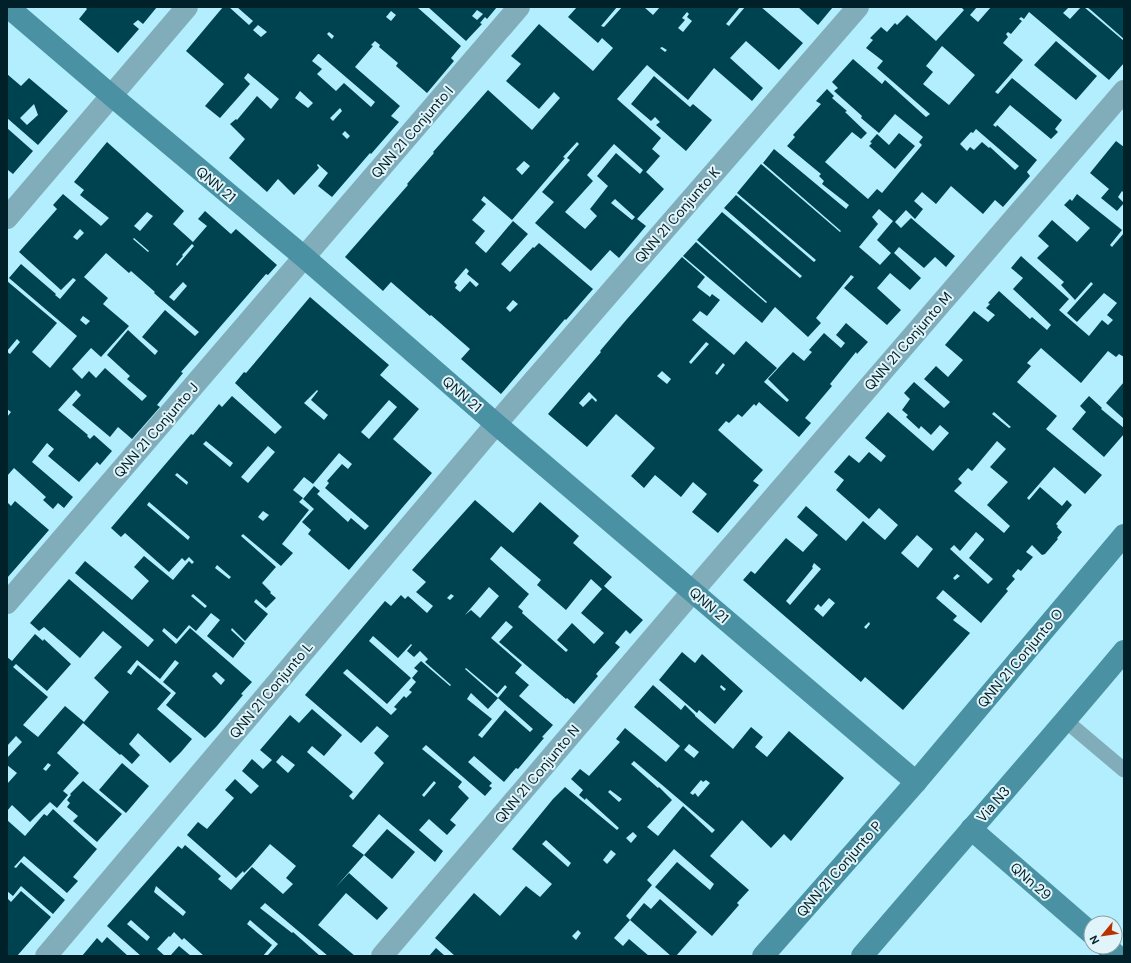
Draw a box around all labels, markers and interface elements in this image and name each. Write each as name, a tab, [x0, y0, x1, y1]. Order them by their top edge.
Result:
street label: QNN 21 Conjunto I	[367, 82, 457, 182]
street label: QNN 21	[192, 162, 240, 206]
street label: QNN 21 Conjunto K	[630, 163, 724, 267]
street label: QNN 21 Conjunto M	[860, 288, 956, 394]
street label: QNN 21	[439, 372, 485, 416]
street label: QNN 21 Conjunto J	[110, 379, 202, 481]
street label: QNN 21	[686, 583, 732, 627]
street label: QNN 21 Conjunto O	[973, 605, 1067, 711]
street label: QNN 21 Conjunto L	[225, 638, 317, 742]
street label: QNN 21 Conjunto N	[491, 721, 583, 827]
street label: Via N3	[972, 782, 1014, 826]
street label: QNN 21 Conjunto P	[792, 817, 886, 921]
street label: QNn 29	[1007, 858, 1056, 904]
north arrow	[1083, 915, 1123, 955]
text: N	[1086, 933, 1102, 947]

